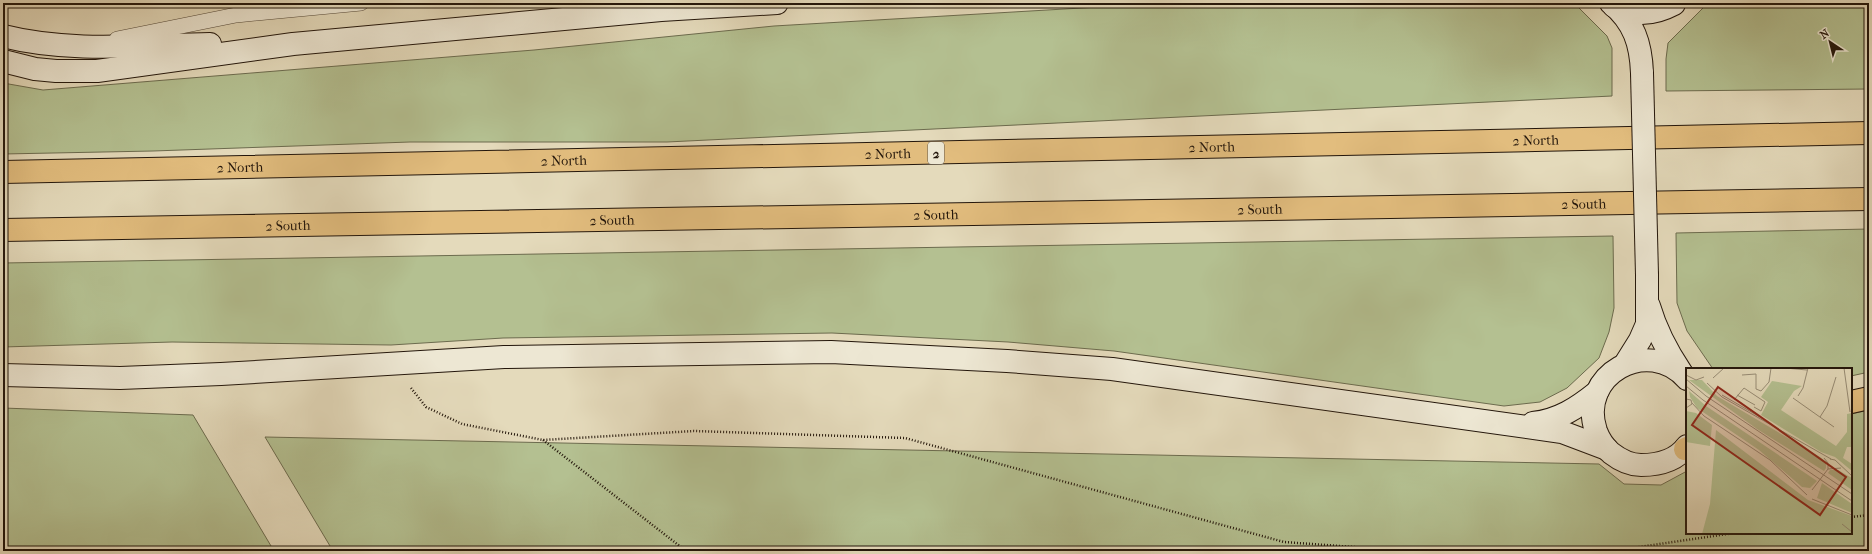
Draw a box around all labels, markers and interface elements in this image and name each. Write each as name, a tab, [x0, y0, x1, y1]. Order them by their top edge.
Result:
north arrow	[1810, 22, 1850, 62]
text: N	[1817, 26, 1832, 42]
street label: 2 North	[1512, 131, 1559, 149]
street label: 2 North	[1188, 138, 1235, 156]
road number: 2	[928, 142, 944, 164]
street label: 2 North	[864, 145, 911, 163]
street label: 2 North	[540, 152, 587, 170]
street label: 2 North	[217, 159, 264, 177]
street label: 2 South	[1561, 195, 1607, 213]
street label: 2 South	[1237, 201, 1283, 218]
street label: 2 South	[913, 206, 959, 224]
street label: 2 South	[589, 212, 635, 229]
street label: 2 South	[265, 217, 311, 235]
inset map	[1686, 368, 1852, 534]

